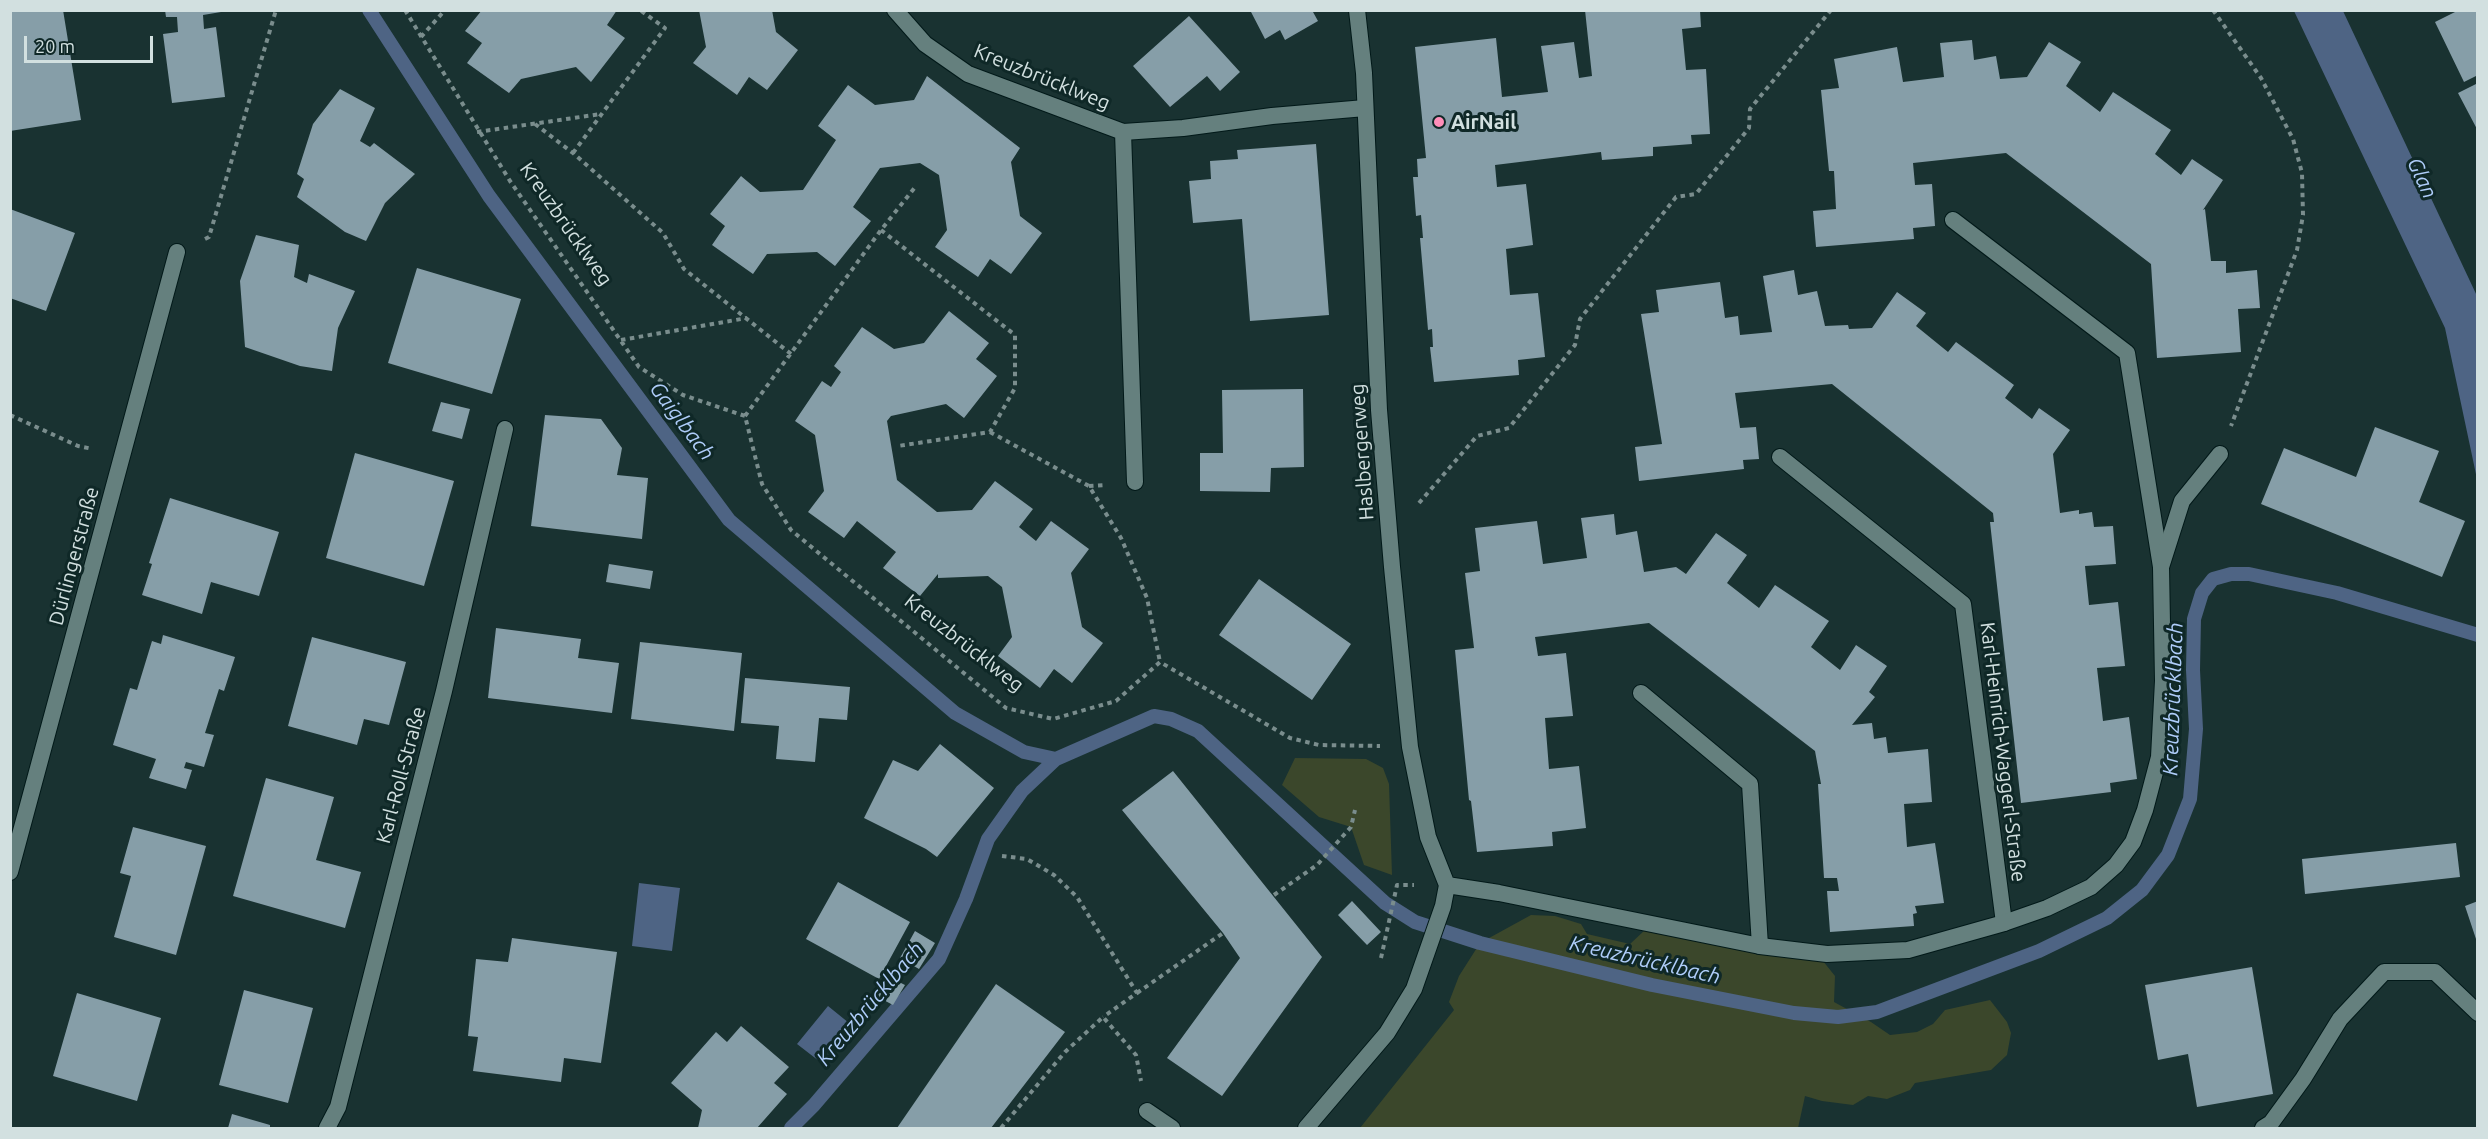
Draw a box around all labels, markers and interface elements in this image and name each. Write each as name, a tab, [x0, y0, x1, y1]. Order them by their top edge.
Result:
scale bar	[27, 24, 156, 62]
text: 20 m	[35, 36, 75, 56]
street label: Kreuzbrücklweg	[970, 39, 1114, 115]
place label: AirNail	[1451, 110, 1516, 134]
marker: AirNail	[1432, 115, 1446, 129]
water label: Glan	[2402, 153, 2442, 203]
street label: Kreuzbrücklweg	[515, 158, 617, 290]
water label: Gaiglbach	[644, 377, 720, 465]
street label: Haslbergerweg	[1345, 383, 1379, 521]
street label: Dürlingerstraße	[44, 484, 104, 628]
street label: Kreuzbrücklweg	[900, 589, 1028, 697]
street label: Karl-Heinrich-Waggerl-Straße	[1975, 621, 2031, 883]
water label: Kreuzbrücklbach	[2158, 622, 2188, 776]
street label: Karl-Roll-Straße	[371, 704, 431, 846]
water label: Kreuzbrücklbach	[1567, 930, 1723, 990]
water label: Kreuzbrücklbach	[811, 937, 929, 1071]

